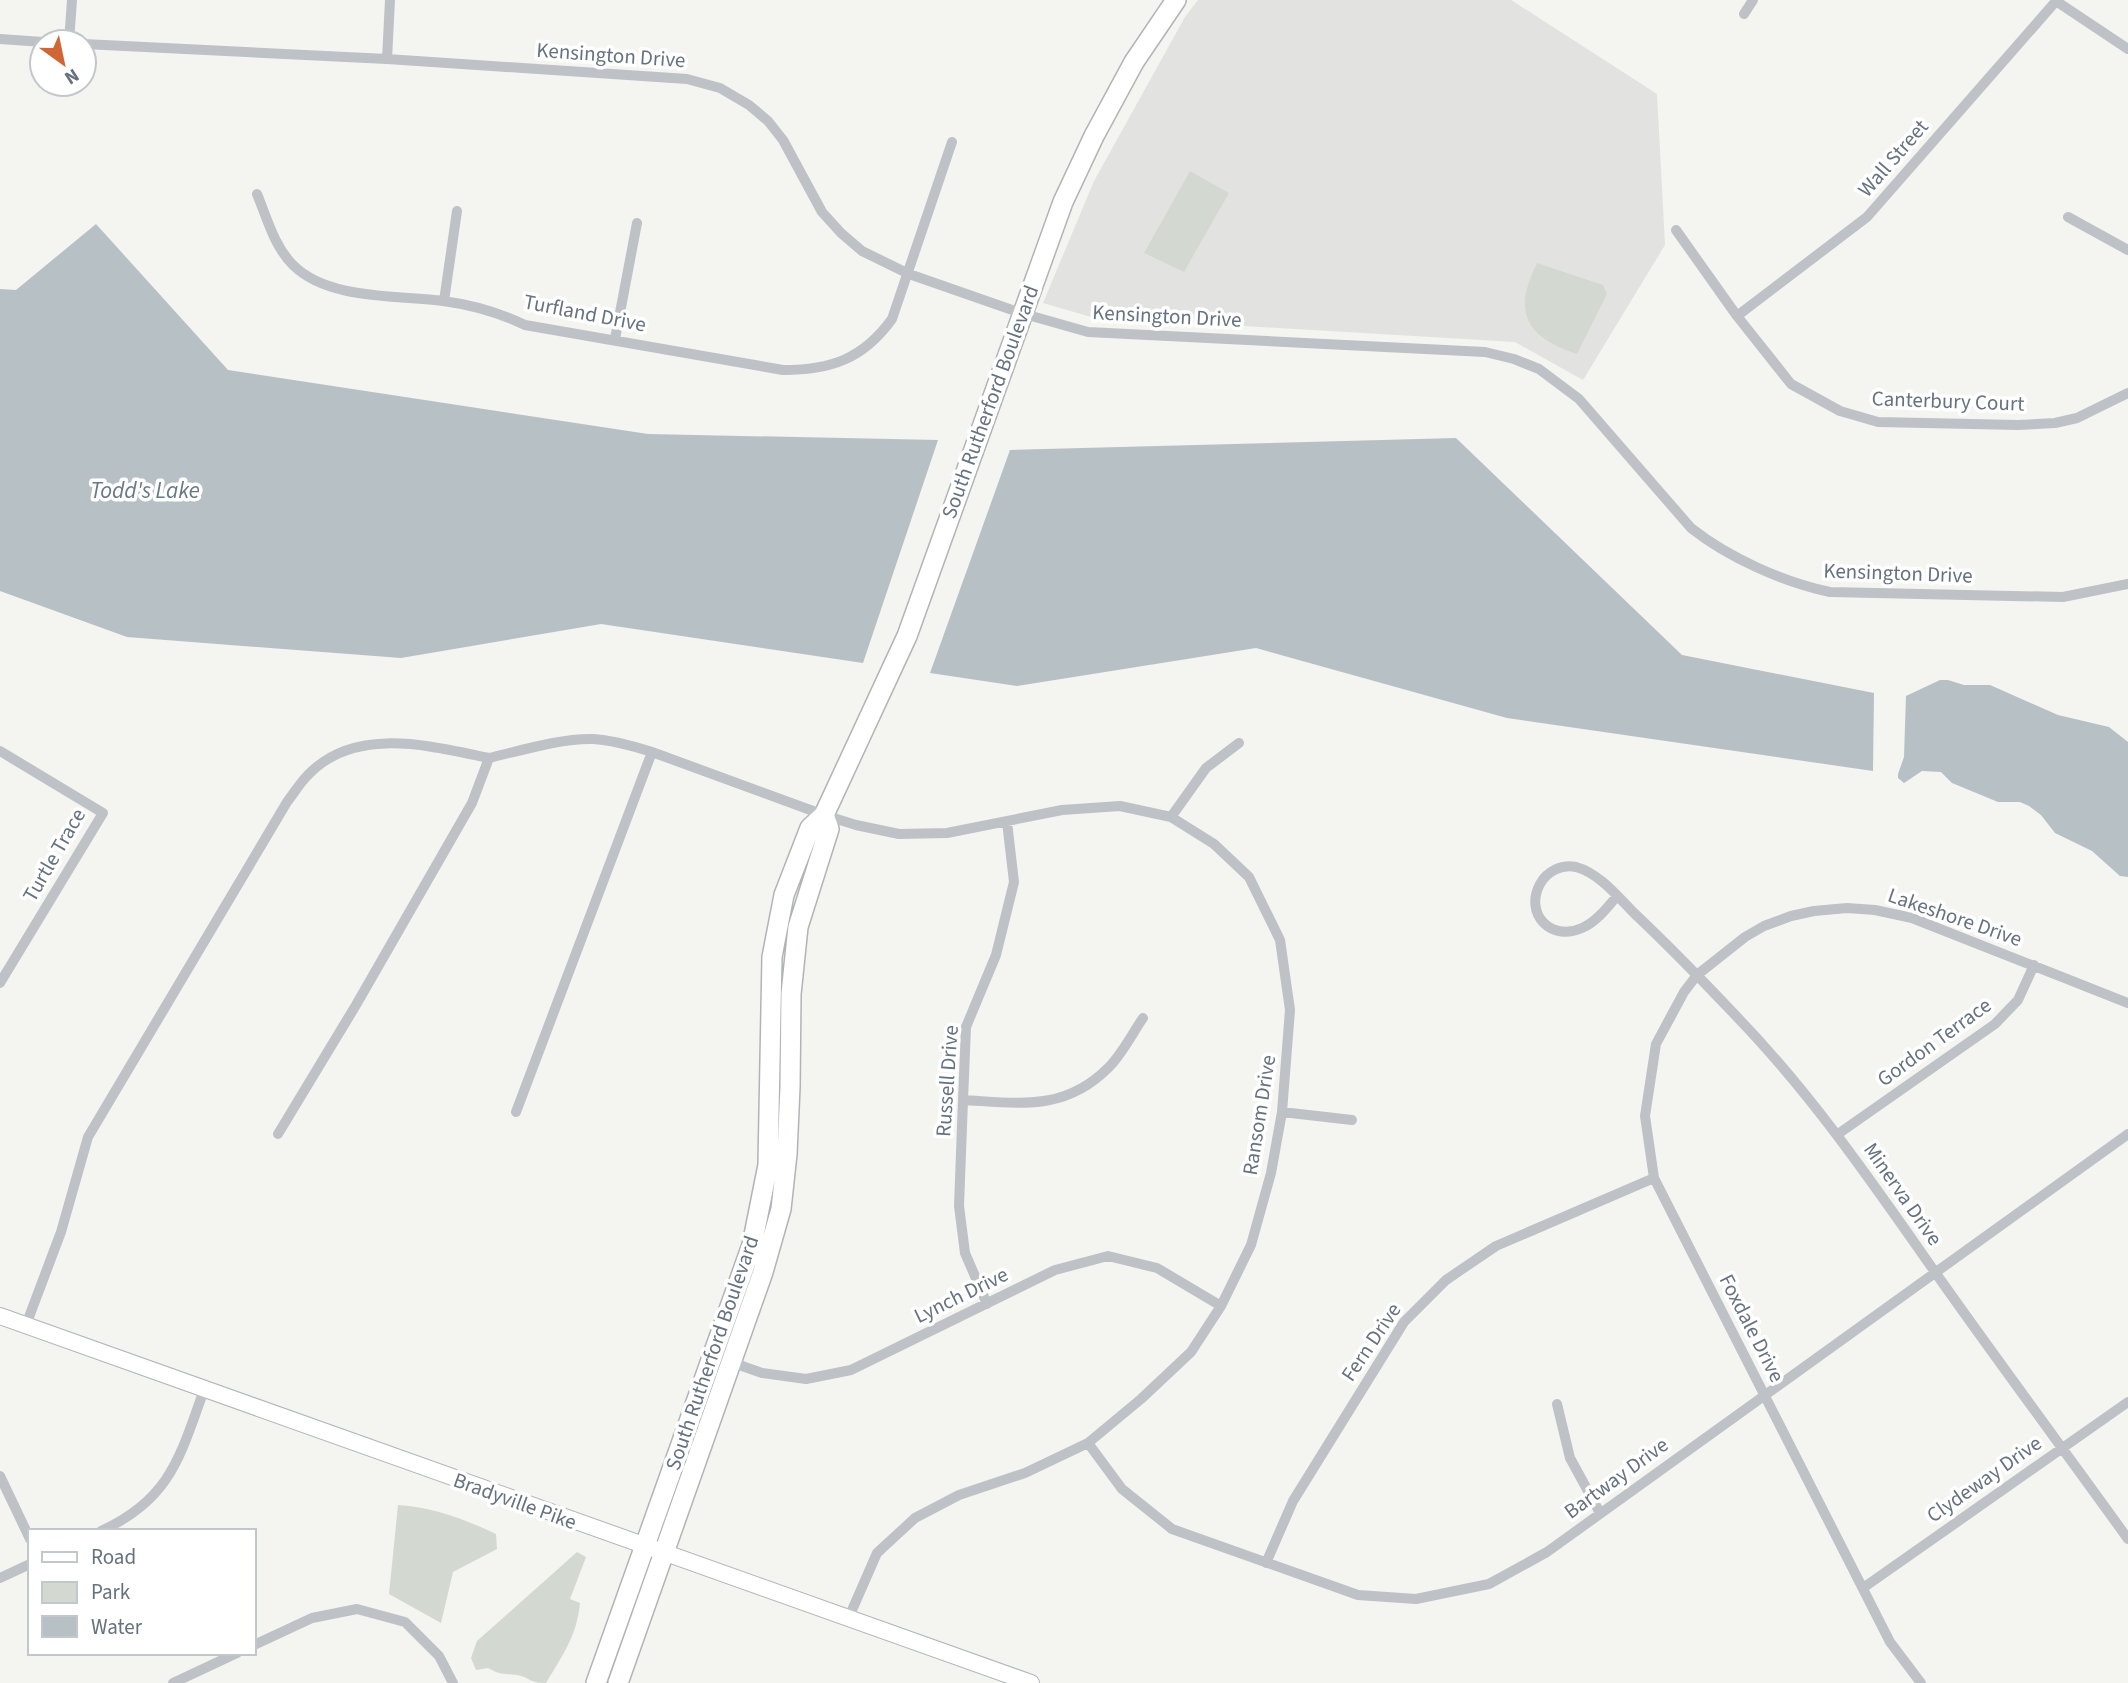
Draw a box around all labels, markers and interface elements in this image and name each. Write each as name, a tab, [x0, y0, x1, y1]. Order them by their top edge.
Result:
north arrow	[28, 28, 98, 98]
street label: Kensington Drive	[535, 35, 687, 75]
text: N	[59, 61, 84, 91]
street label: Wall Street	[1851, 113, 1935, 203]
street label: South Rutherford Boulevard	[934, 281, 1046, 523]
street label: Turfland Drive	[521, 286, 649, 340]
street label: Kensington Drive	[1092, 297, 1242, 335]
street label: Canterbury Court	[1871, 383, 2025, 419]
water label: Todd's Lake	[90, 474, 200, 507]
street label: Kensington Drive	[1823, 555, 1973, 591]
street label: Turtle Trace	[15, 803, 93, 907]
street label: Lakeshore Drive	[1884, 880, 2026, 954]
street label: Gordon Terrace	[1871, 990, 1997, 1094]
street label: Russell Drive	[928, 1024, 966, 1138]
street label: Ransom Drive	[1235, 1053, 1283, 1177]
street label: Minerva Drive	[1856, 1136, 1950, 1252]
street label: South Rutherford Boulevard	[658, 1232, 766, 1474]
street label: Lynch Drive	[909, 1259, 1013, 1331]
street label: Foxdale Drive	[1712, 1269, 1792, 1387]
street label: Fern Drive	[1334, 1297, 1408, 1387]
street label: Clydeway Drive	[1920, 1428, 2048, 1530]
street label: Bartway Drive	[1558, 1430, 1674, 1526]
street label: Bradyville Pike	[449, 1465, 581, 1537]
legend	[28, 1529, 256, 1655]
text: Road	[91, 1542, 136, 1572]
text: Park	[91, 1577, 131, 1607]
text: Water	[91, 1612, 143, 1642]

